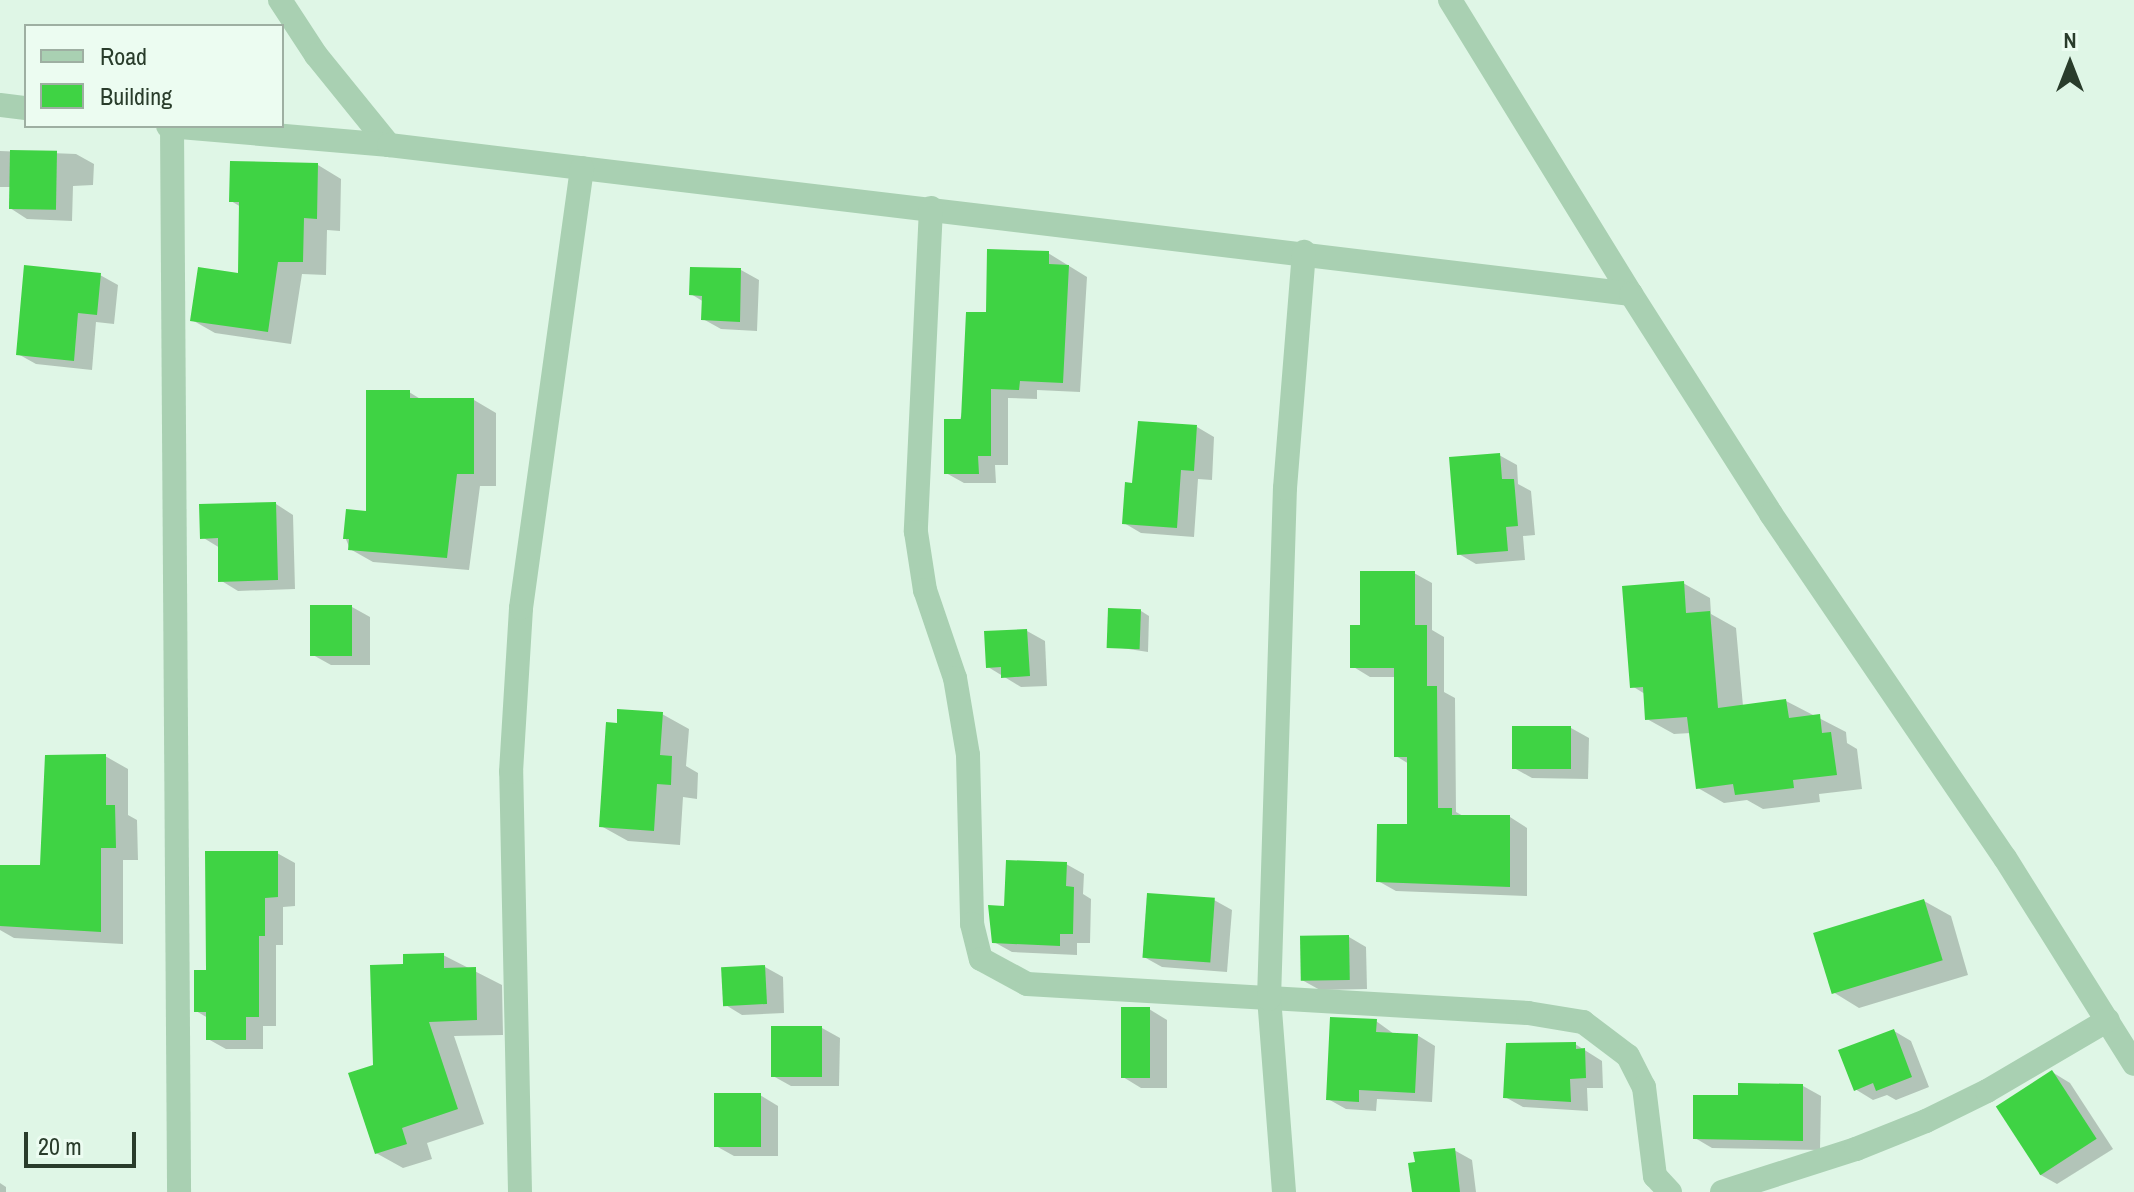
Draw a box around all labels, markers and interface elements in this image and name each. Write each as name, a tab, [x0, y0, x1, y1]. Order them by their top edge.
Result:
legend	[24, 24, 284, 128]
north arrow	[2030, 24, 2110, 104]
text: N	[2063, 25, 2077, 55]
text: Road	[100, 40, 147, 72]
text: Building	[100, 80, 172, 112]
scale bar	[28, 1116, 140, 1166]
text: 20 m	[38, 1130, 82, 1162]

